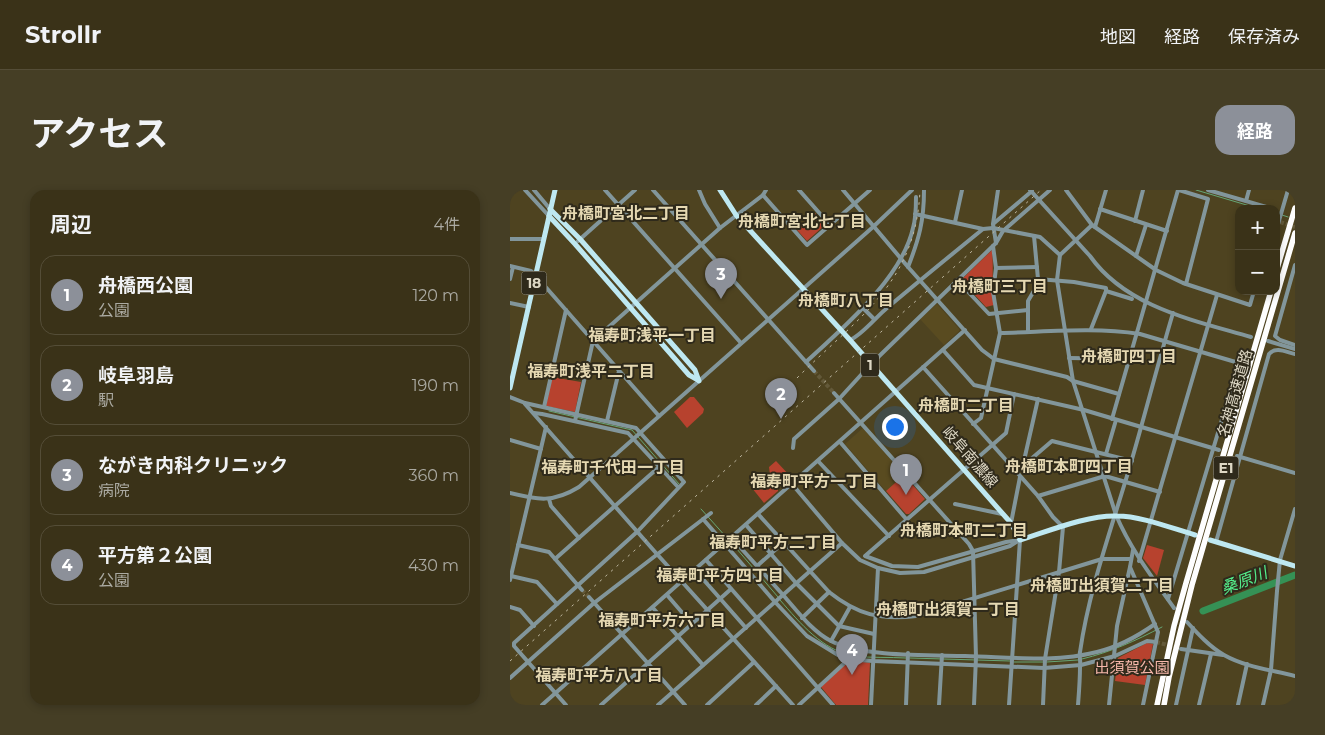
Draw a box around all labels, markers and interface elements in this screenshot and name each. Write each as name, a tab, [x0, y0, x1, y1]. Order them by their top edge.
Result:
text: Strollr	[25, 20, 101, 49]
text: 地図	[1100, 26, 1136, 48]
text: 経路	[1164, 26, 1200, 48]
text: 保存済み	[1228, 26, 1300, 48]
button: 経路	[1215, 105, 1295, 155]
text: アクセス	[30, 112, 168, 155]
district label: 舟橋町宮北二丁目	[562, 204, 690, 223]
map controls	[1235, 205, 1280, 295]
button: +	[1235, 205, 1280, 250]
text: 周辺	[50, 212, 92, 237]
district label: 舟橋町宮北七丁目	[738, 212, 866, 231]
text: 4件	[433, 215, 460, 234]
button: −	[1235, 250, 1280, 295]
pin: 3	[705, 258, 737, 299]
road number: 18	[522, 272, 546, 295]
text: 舟橋西公園	[98, 274, 193, 297]
district label: 舟橋町三丁目	[952, 277, 1048, 296]
text: 1	[64, 286, 70, 305]
text: 120 m	[412, 286, 459, 305]
district label: 舟橋町八丁目	[798, 291, 894, 310]
text: 公園	[98, 301, 130, 320]
district label: 福寿町浅平一丁目	[588, 326, 716, 345]
district label: 舟橋町四丁目	[1081, 347, 1177, 366]
street label: 名神高速道路	[1213, 347, 1256, 439]
road number: 1	[861, 354, 879, 376]
district label: 福寿町浅平二丁目	[527, 362, 655, 381]
text: 岐阜羽島	[98, 364, 174, 387]
text: 2	[62, 376, 72, 395]
text: 190 m	[412, 376, 459, 395]
pin: 2	[765, 378, 797, 419]
text: 駅	[98, 391, 114, 410]
district label: 舟橋町二丁目	[918, 396, 1014, 415]
your location	[882, 414, 908, 440]
street label: 岐阜南濃線	[939, 422, 1002, 491]
text: ながき内科クリニック	[98, 454, 288, 477]
pin: 1	[890, 454, 922, 495]
road number: E1	[1214, 456, 1238, 480]
district label: 舟橋町本町四丁目	[1005, 457, 1133, 476]
district label: 福寿町千代田一丁目	[541, 458, 685, 477]
text: 3	[62, 466, 72, 485]
text: 360 m	[408, 466, 459, 485]
district label: 福寿町平方一丁目	[750, 472, 878, 491]
text: 病院	[98, 481, 130, 500]
district label: 舟橋町本町二丁目	[900, 521, 1028, 540]
district label: 福寿町平方二丁目	[709, 533, 837, 552]
text: 平方第２公園	[98, 544, 212, 567]
text: 4	[61, 556, 73, 575]
text: 430 m	[408, 556, 459, 575]
water label: 桑原川	[1218, 562, 1272, 598]
district label: 福寿町平方四丁目	[656, 566, 784, 585]
text: 公園	[98, 571, 130, 590]
district label: 舟橋町出須賀二丁目	[1030, 576, 1174, 595]
district label: 舟橋町出須賀一丁目	[876, 600, 1020, 619]
district label: 福寿町平方六丁目	[598, 611, 726, 630]
pin: 4	[836, 634, 868, 675]
park label: 出須賀公園	[1094, 658, 1170, 677]
district label: 福寿町平方八丁目	[535, 666, 663, 685]

